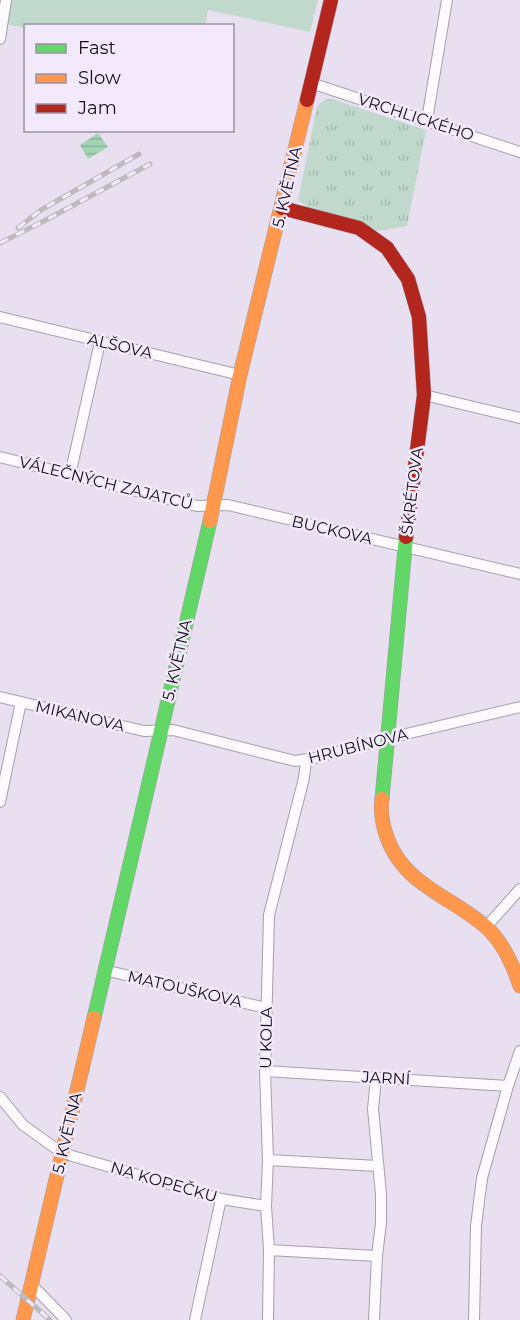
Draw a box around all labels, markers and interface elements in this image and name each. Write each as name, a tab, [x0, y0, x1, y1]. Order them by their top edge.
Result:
legend	[24, 24, 234, 132]
text: Fast	[78, 37, 116, 59]
text: Slow	[78, 67, 121, 89]
street label: VRCHLICKÉHO	[356, 89, 476, 145]
text: Jam	[77, 97, 117, 119]
street label: 5. KVĚTNA	[268, 144, 306, 229]
street label: ALŠOVA	[86, 329, 155, 363]
street label: ŠKRÉTOVA	[397, 446, 427, 536]
street label: VÁLEČNÝCH ZAJATCŮ	[17, 451, 195, 514]
street label: BUCKOVA	[290, 512, 375, 549]
street label: 5. KVĚTNA	[158, 617, 196, 702]
street label: MIKANOVA	[34, 697, 127, 736]
street label: HRUBÍNOVA	[306, 724, 410, 768]
street label: MATOUŠKOVA	[126, 967, 245, 1012]
street label: U KOLA	[256, 1006, 276, 1069]
street label: JARNÍ	[360, 1067, 412, 1089]
street label: 5. KVĚTNA	[48, 1090, 86, 1175]
street label: NA KOPEČKU	[108, 1158, 220, 1206]

